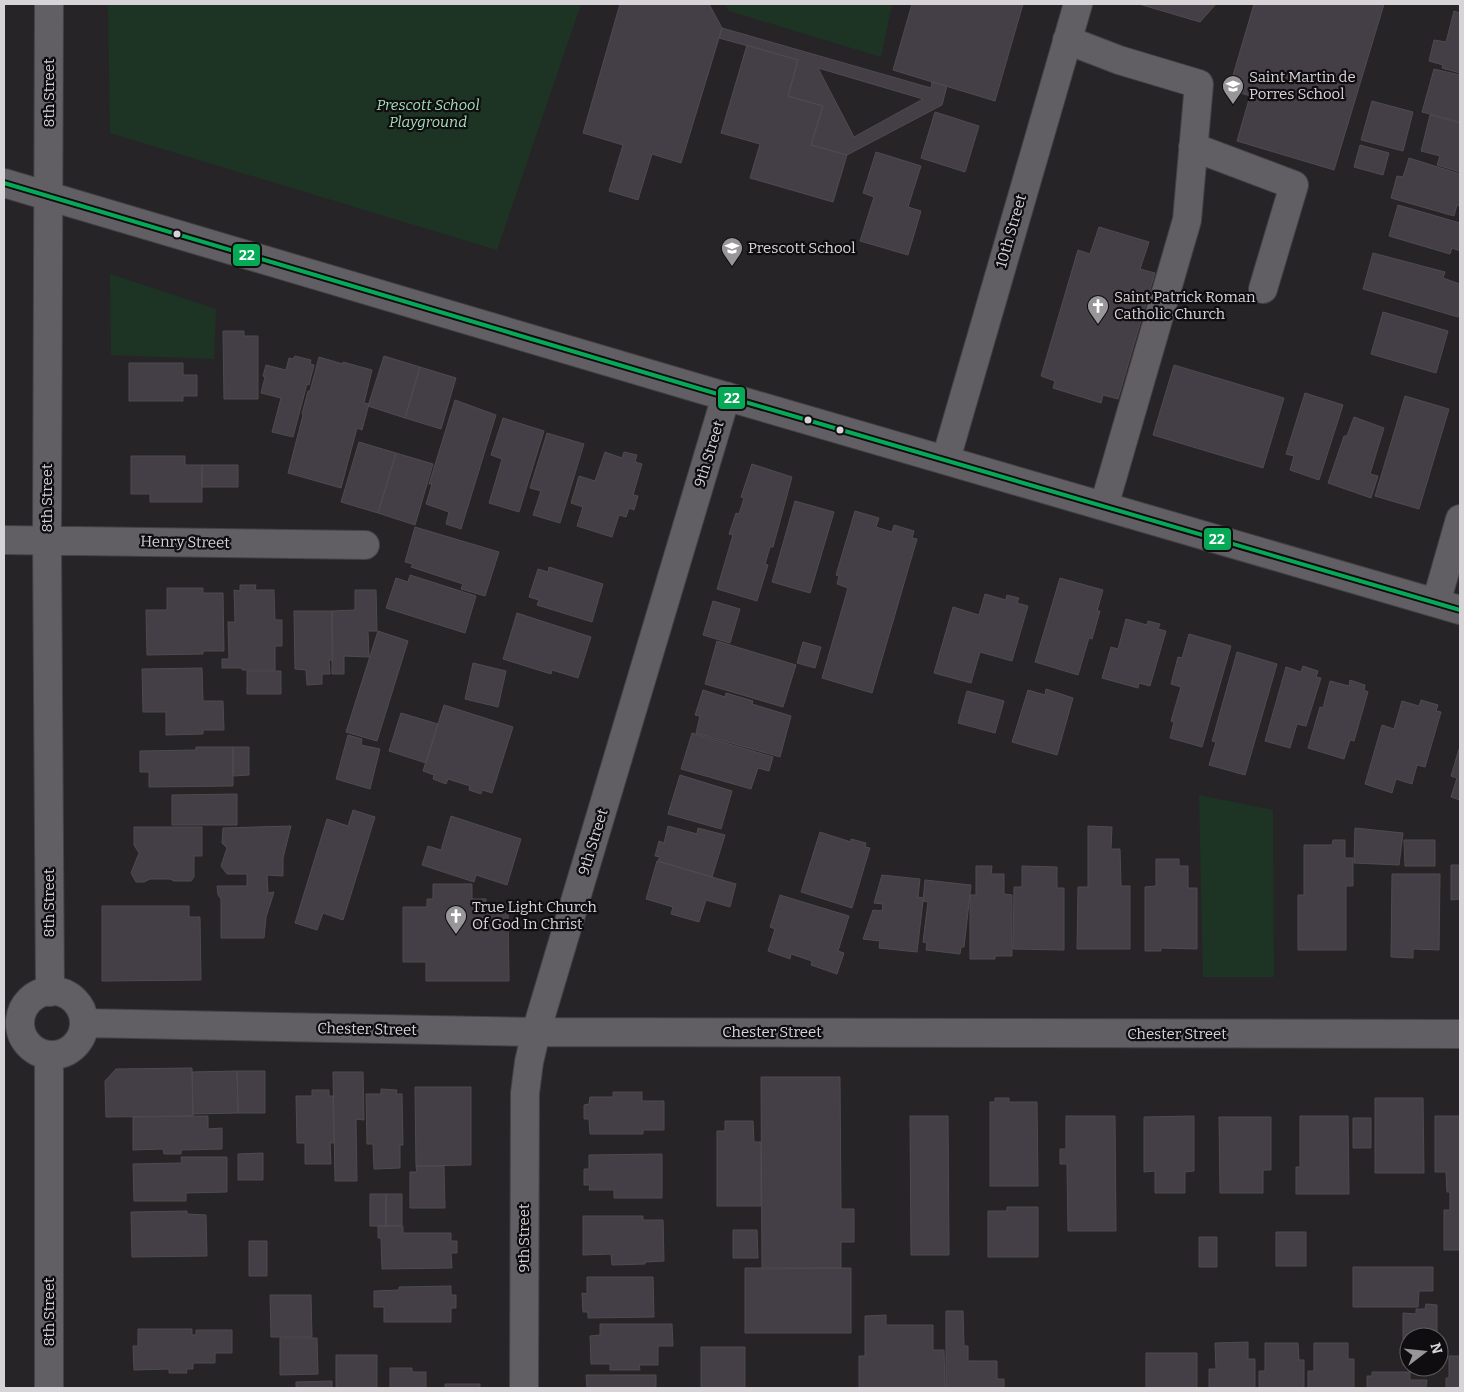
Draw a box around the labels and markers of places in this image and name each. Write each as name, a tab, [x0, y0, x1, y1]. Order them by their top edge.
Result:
place label: Saint Martin de Porres School	[1249, 68, 1356, 103]
school or university icon: Saint Martin de Porres School	[1221, 74, 1245, 105]
unlabelled marker	[172, 229, 182, 239]
school or university icon: Prescott School	[720, 236, 744, 267]
place label: Prescott School	[748, 239, 855, 257]
place label: Saint Patrick Roman Catholic Church	[1114, 288, 1256, 323]
church icon: Saint Patrick Roman Catholic Church	[1086, 294, 1110, 325]
unlabelled marker	[803, 415, 813, 425]
unlabelled marker	[835, 425, 845, 435]
place label: True Light Church Of God In Christ	[472, 898, 598, 933]
church icon: True Light Church Of God In Christ	[444, 904, 468, 935]

